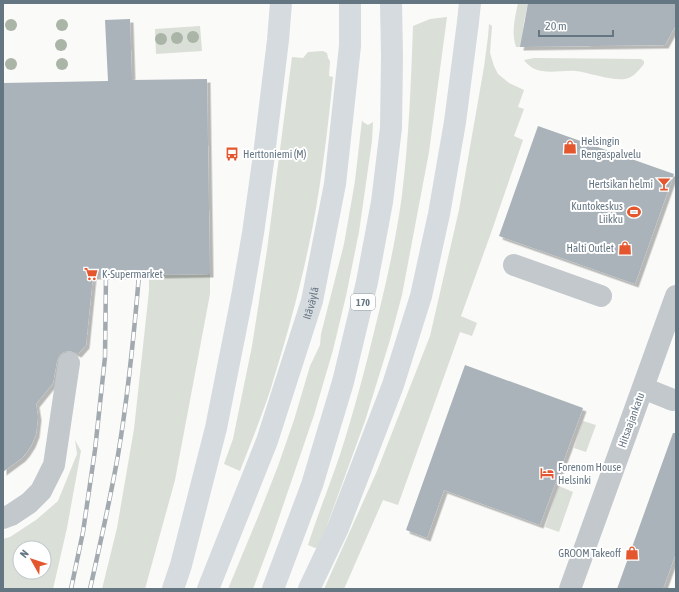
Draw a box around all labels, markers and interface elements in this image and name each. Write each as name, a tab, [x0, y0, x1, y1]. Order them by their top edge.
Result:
scale bar	[539, 12, 613, 38]
text: 20 m	[545, 19, 567, 33]
place label: Helsingin Rengaspalvelu	[581, 135, 641, 160]
shop icon: Helsingin Rengaspalvelu	[562, 139, 578, 155]
bus stop icon: Herttoniemi (M)	[224, 146, 240, 162]
place label: Herttoniemi (M)	[243, 148, 307, 160]
bar icon: Hertsikan helmi	[656, 176, 672, 192]
place label: Hertsikan helmi	[588, 178, 653, 190]
place label: Kuntokeskus Liikku	[571, 200, 623, 225]
sports icon: Kuntokeskus Liikku	[626, 204, 642, 220]
shop icon: Halti Outlet	[617, 240, 633, 256]
place label: Halti Outlet	[567, 242, 614, 254]
supermarket icon: K-Supermarket	[83, 266, 99, 282]
place label: K-Supermarket	[102, 268, 163, 280]
street label: Itäväylä	[300, 286, 321, 321]
road number: 170	[351, 294, 375, 310]
street label: Hitsaajankatu	[616, 391, 646, 449]
place label: Forenom House Helsinki	[558, 461, 621, 486]
hotel icon: Forenom House Helsinki	[539, 465, 555, 481]
north arrow	[12, 540, 52, 580]
shop icon: GROOM Takeoff	[624, 545, 640, 561]
text: N	[18, 547, 31, 560]
place label: GROOM Takeoff	[558, 547, 621, 559]

